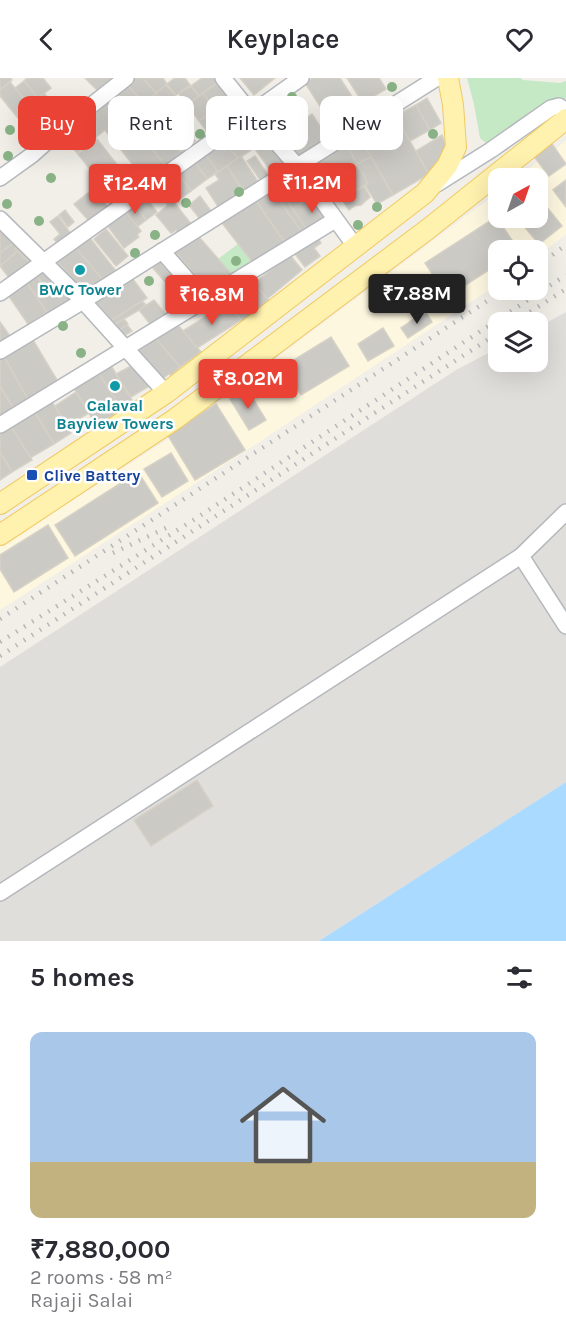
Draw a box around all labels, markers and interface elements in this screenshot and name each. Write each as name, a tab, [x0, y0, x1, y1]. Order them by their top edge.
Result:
icon: back	[30, 23, 63, 56]
text: Keyplace	[226, 23, 340, 55]
icon: heart	[503, 23, 536, 56]
chip: Buy	[18, 96, 96, 150]
chip: Rent	[108, 96, 194, 150]
chip: Filters	[206, 96, 308, 150]
chip: New	[320, 96, 403, 150]
pin: ₹11.2M	[263, 163, 361, 214]
pin: ₹12.4M	[86, 164, 184, 215]
north arrow	[488, 168, 548, 228]
map controls	[488, 168, 548, 372]
text: ₹11.2M	[282, 171, 342, 194]
text: ₹12.4M	[103, 172, 167, 195]
button: locate	[488, 240, 548, 300]
marker: BWC Tower	[73, 263, 87, 277]
pin: ₹7.88M	[368, 274, 466, 325]
pin: ₹16.8M	[163, 275, 261, 326]
place label: BWC Tower	[39, 280, 122, 299]
text: ₹7.88M	[382, 282, 452, 305]
text: ₹16.8M	[179, 283, 245, 306]
button: layers	[488, 312, 548, 372]
pin: ₹8.02M	[199, 359, 297, 410]
text: ₹8.02M	[213, 367, 283, 390]
marker: Calaval Bayview Towers	[108, 379, 122, 393]
place label: Calaval Bayview Towers	[56, 396, 174, 433]
place label: Clive Battery	[44, 466, 140, 485]
marker: Clive Battery	[25, 468, 39, 482]
icon: filters	[503, 961, 536, 994]
text: 5 homes	[30, 962, 135, 993]
icon: home	[229, 1071, 337, 1179]
text: ₹7,880,000	[30, 1234, 170, 1265]
text: 2 rooms · 58 m²	[30, 1266, 173, 1289]
text: Rajaji Salai	[30, 1289, 133, 1312]

